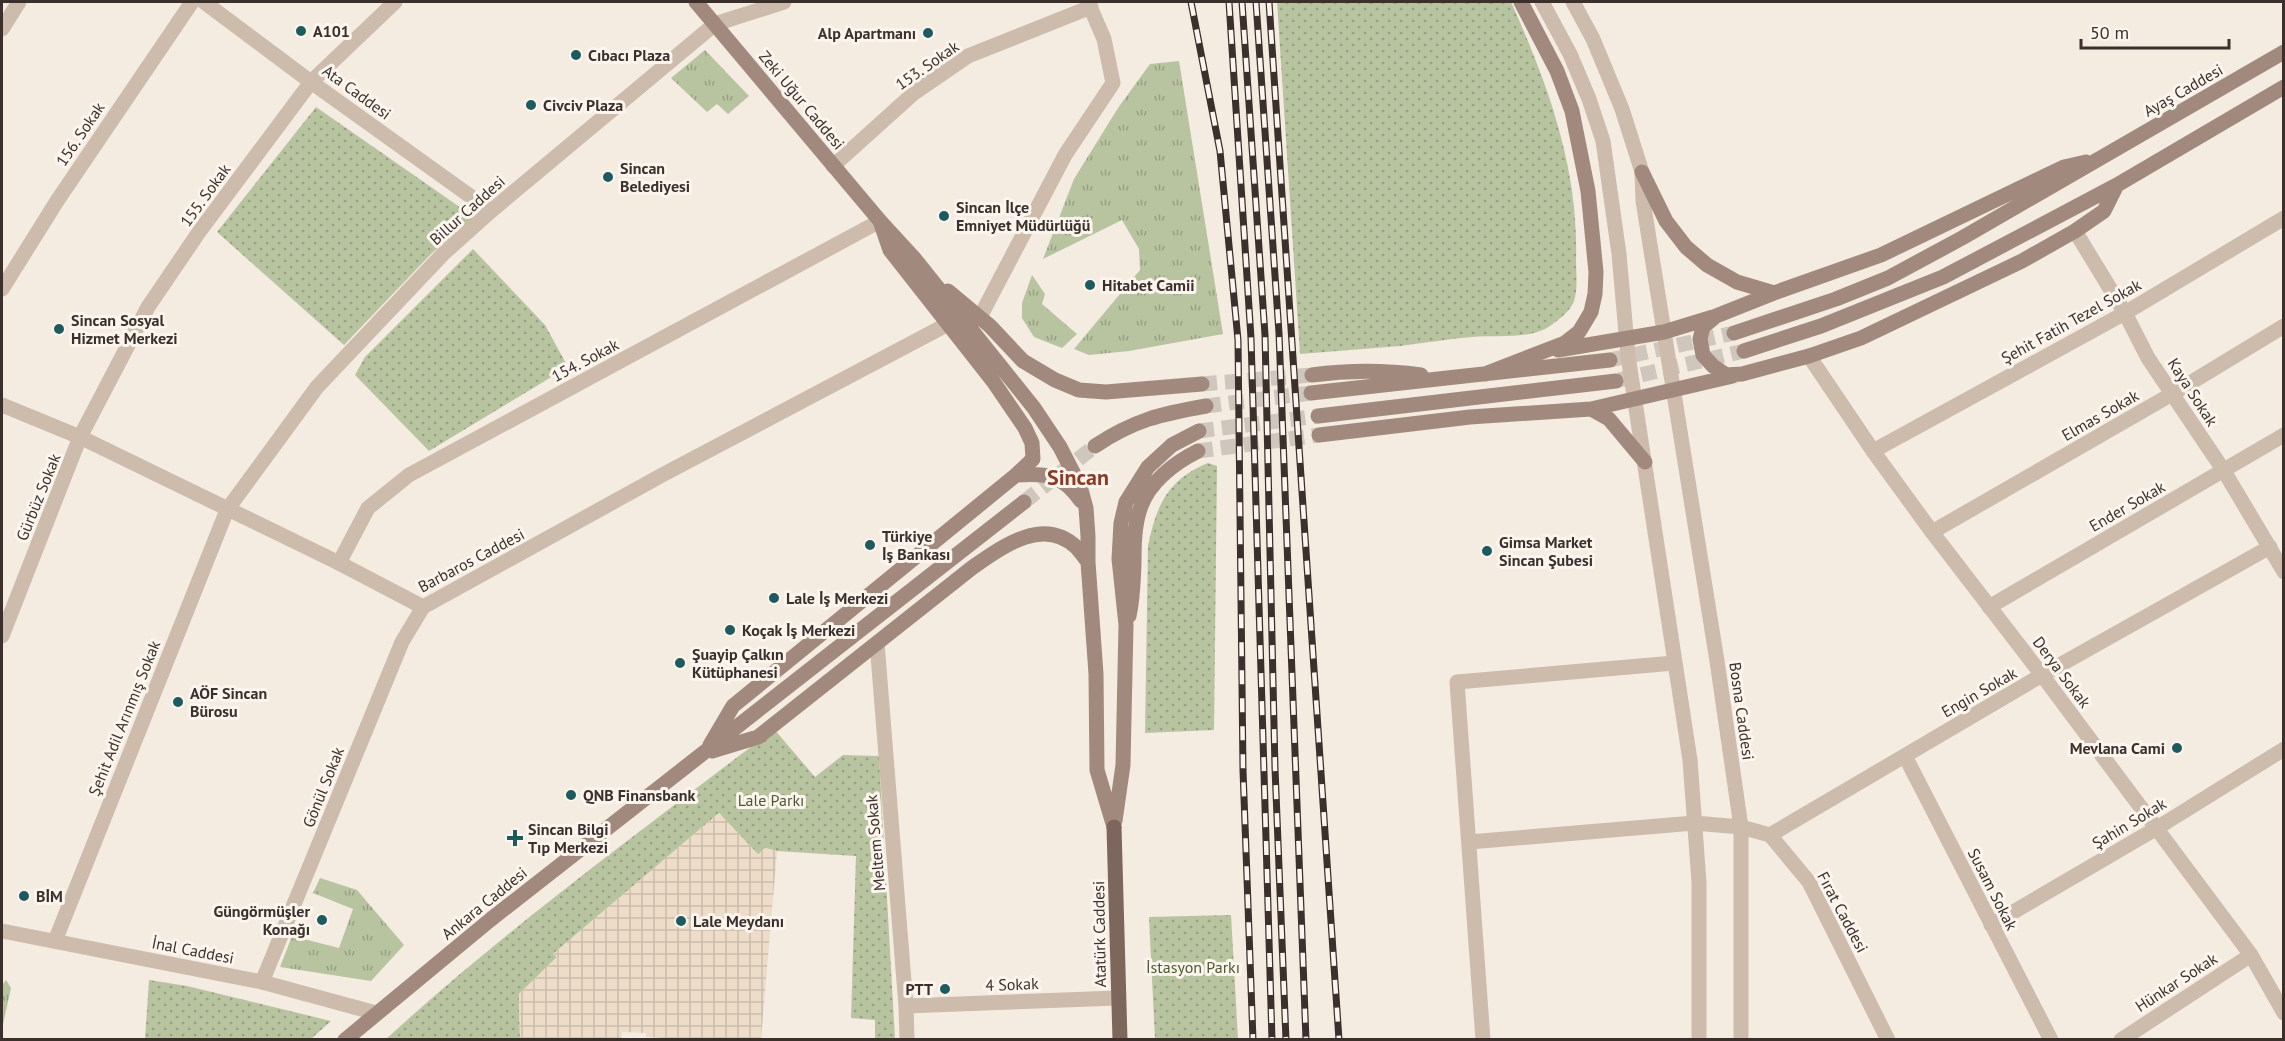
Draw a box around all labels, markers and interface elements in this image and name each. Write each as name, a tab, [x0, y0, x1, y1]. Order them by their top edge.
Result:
scale bar	[2081, 12, 2230, 50]
place label: A101	[313, 21, 350, 41]
text: 50 m	[2090, 21, 2129, 44]
place label: Alp Apartmanı	[818, 23, 916, 43]
marker: A101	[294, 24, 308, 38]
marker: Alp Apartmanı	[921, 26, 935, 40]
street label: 153. Sokak	[891, 36, 963, 94]
place label: Cıbacı Plaza	[588, 45, 670, 65]
street label: Zeki Uğur Caddesi	[755, 47, 849, 153]
marker: Cıbacı Plaza	[569, 48, 583, 62]
street label: Ayaş Caddesi	[2140, 59, 2226, 121]
street label: Ata Caddesi	[319, 60, 395, 124]
place label: Civciv Plaza	[543, 95, 623, 115]
street label: 156. Sokak	[51, 98, 109, 170]
marker: Civciv Plaza	[524, 98, 538, 112]
place label: Sincan Belediyesi	[620, 158, 690, 196]
street label: 155. Sokak	[175, 159, 235, 230]
marker: Sincan Belediyesi	[601, 170, 615, 184]
street label: Billur Caddesi	[425, 171, 509, 249]
place label: Sincan İlçe Emniyet Müdürlüğü	[956, 197, 1090, 235]
marker: Sincan İlçe Emniyet Müdürlüğü	[937, 209, 951, 223]
street label: Şehit Fatih Tezel Sokak	[1998, 274, 2145, 368]
place label: Hitabet Camii	[1102, 275, 1195, 295]
marker: Hitabet Camii	[1083, 278, 1097, 292]
place label: Sincan Sosyal Hizmet Merkezi	[71, 310, 178, 348]
marker: Sincan Sosyal Hizmet Merkezi	[52, 322, 66, 336]
street label: 154. Sokak	[548, 334, 622, 386]
street label: Kaya Sokak	[2164, 354, 2223, 430]
street label: Elmas Sokak	[2058, 385, 2142, 445]
street label: Gürbüz Sokak	[11, 450, 65, 544]
district label: Sincan	[1047, 463, 1109, 491]
street label: Ender Sokak	[2086, 476, 2169, 536]
street label: Barbaros Caddesi	[414, 524, 528, 596]
place label: Türkiye İş Bankası	[882, 526, 950, 564]
place label: Gimsa Market Sincan Şubesi	[1499, 532, 1593, 570]
marker: Türkiye İş Bankası	[863, 538, 877, 552]
marker: Gimsa Market Sincan Şubesi	[1480, 544, 1494, 558]
place label: Lale İş Merkezi	[786, 588, 888, 608]
marker: Lale İş Merkezi	[767, 591, 781, 605]
place label: Koçak İş Merkezi	[742, 620, 855, 640]
marker: Koçak İş Merkezi	[723, 623, 737, 637]
street label: Derya Sokak	[2029, 632, 2095, 712]
street label: Şehit Adil Arınmış Sokak	[84, 637, 164, 799]
place label: Şuayip Çalkın Kütüphanesi	[692, 644, 784, 682]
marker: Şuayip Çalkın Kütüphanesi	[673, 656, 687, 670]
street label: Bosna Caddesi	[1725, 661, 1759, 761]
street label: Engin Sokak	[1938, 662, 2020, 722]
place label: AÖF Sincan Bürosu	[190, 683, 267, 721]
marker: AÖF Sincan Bürosu	[171, 695, 185, 709]
place label: Mevlana Cami	[2070, 738, 2165, 758]
marker: Mevlana Cami	[2170, 741, 2184, 755]
street label: Gönül Sokak	[298, 744, 348, 830]
place label: QNB Finansbank	[583, 785, 696, 805]
marker: QNB Finansbank	[564, 788, 578, 802]
park label: Lale Parkı	[738, 790, 804, 810]
street label: Şahin Sokak	[2088, 793, 2170, 853]
street label: Meltem Sokak	[861, 794, 889, 892]
place label: Sincan Bilgi Tıp Merkezi	[528, 819, 608, 857]
marker: Sincan Bilgi Tıp Merkezi	[506, 829, 524, 847]
street label: Susam Sokak	[1964, 845, 2022, 934]
street label: Ankara Caddesi	[437, 862, 531, 944]
street label: Fırat Caddesi	[1813, 868, 1873, 956]
street label: Atatürk Caddesi	[1088, 881, 1110, 987]
place label: BİM	[36, 886, 63, 906]
marker: BİM	[17, 889, 31, 903]
place label: Güngörmüşler Konağı	[213, 901, 310, 939]
place label: Lale Meydanı	[693, 911, 784, 931]
marker: Güngörmüşler Konağı	[315, 913, 329, 927]
marker: Lale Meydanı	[674, 914, 688, 928]
street label: İnal Caddesi	[150, 932, 236, 968]
street label: Hünkar Sokak	[2131, 948, 2221, 1016]
park label: İstasyon Parkı	[1146, 957, 1240, 977]
street label: 4 Sokak	[985, 973, 1039, 995]
place label: PTT	[905, 979, 933, 999]
marker: PTT	[938, 982, 952, 996]

